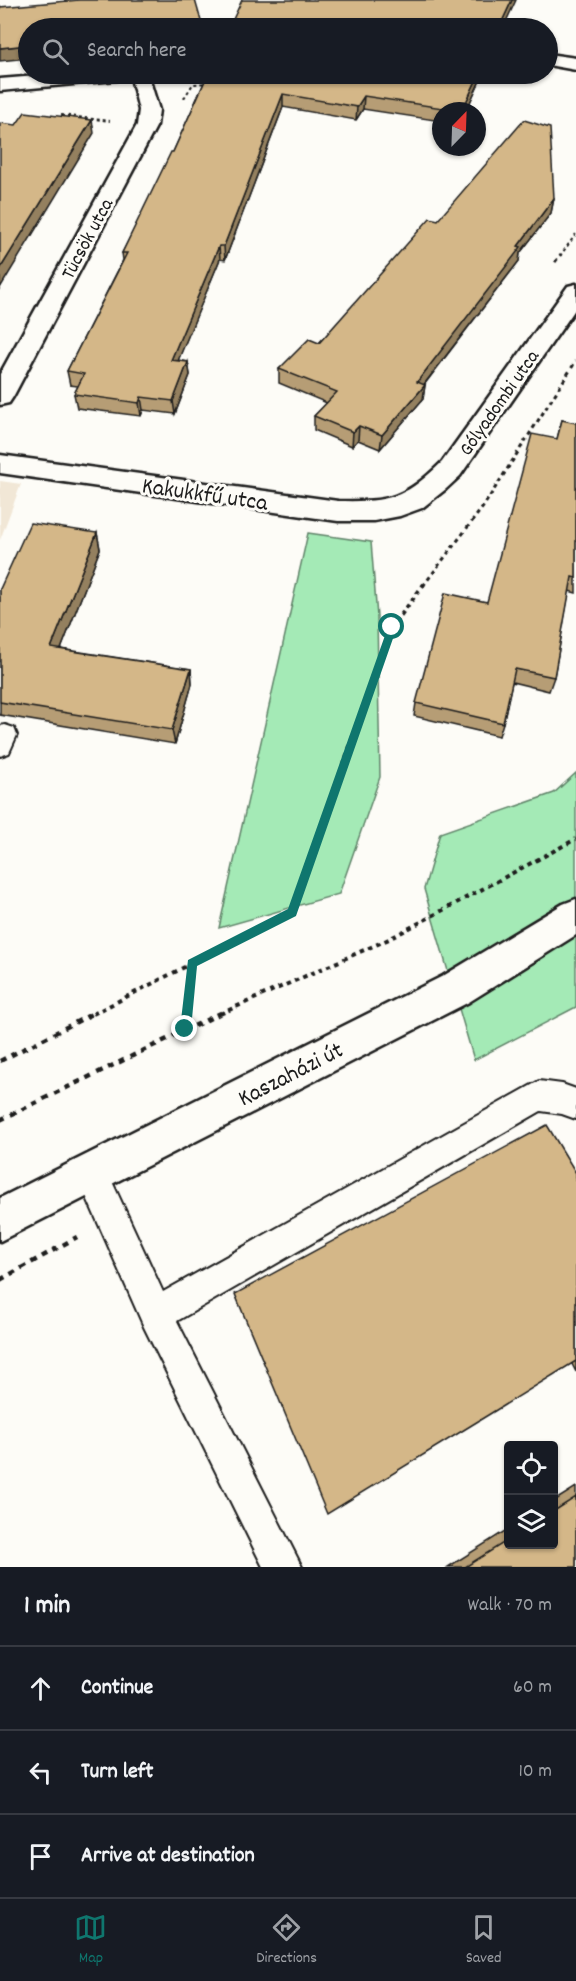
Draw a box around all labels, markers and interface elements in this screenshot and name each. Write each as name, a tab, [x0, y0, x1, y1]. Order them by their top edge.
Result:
search box	[18, 18, 558, 84]
icon: search	[39, 35, 72, 68]
text: Search here	[87, 36, 186, 67]
north arrow	[432, 102, 486, 156]
street label: Tücsök utca	[56, 193, 122, 285]
street label: Gólyadombi utca	[454, 345, 548, 462]
street label: Kakukkfű utca	[140, 470, 270, 522]
route start	[378, 613, 404, 639]
route end	[171, 1015, 197, 1041]
street label: Kaszaházi út	[233, 1035, 350, 1117]
map controls	[504, 1441, 558, 1549]
button: locate	[504, 1441, 558, 1495]
button: layers	[504, 1495, 558, 1549]
text: 1 min	[24, 1588, 70, 1625]
text: Walk · 70 m	[468, 1592, 552, 1620]
icon: ahead	[24, 1672, 57, 1705]
text: Continue	[81, 1673, 153, 1704]
text: 60 m	[513, 1674, 552, 1702]
icon: left	[24, 1756, 57, 1789]
text: Turn left	[81, 1757, 153, 1788]
text: 10 m	[518, 1758, 552, 1786]
icon: arrive	[24, 1840, 57, 1873]
text: Arrive at destination	[81, 1841, 255, 1872]
tab: Map	[74, 1911, 107, 1970]
tab: Directions	[256, 1911, 317, 1970]
tab: Saved	[466, 1911, 502, 1970]

